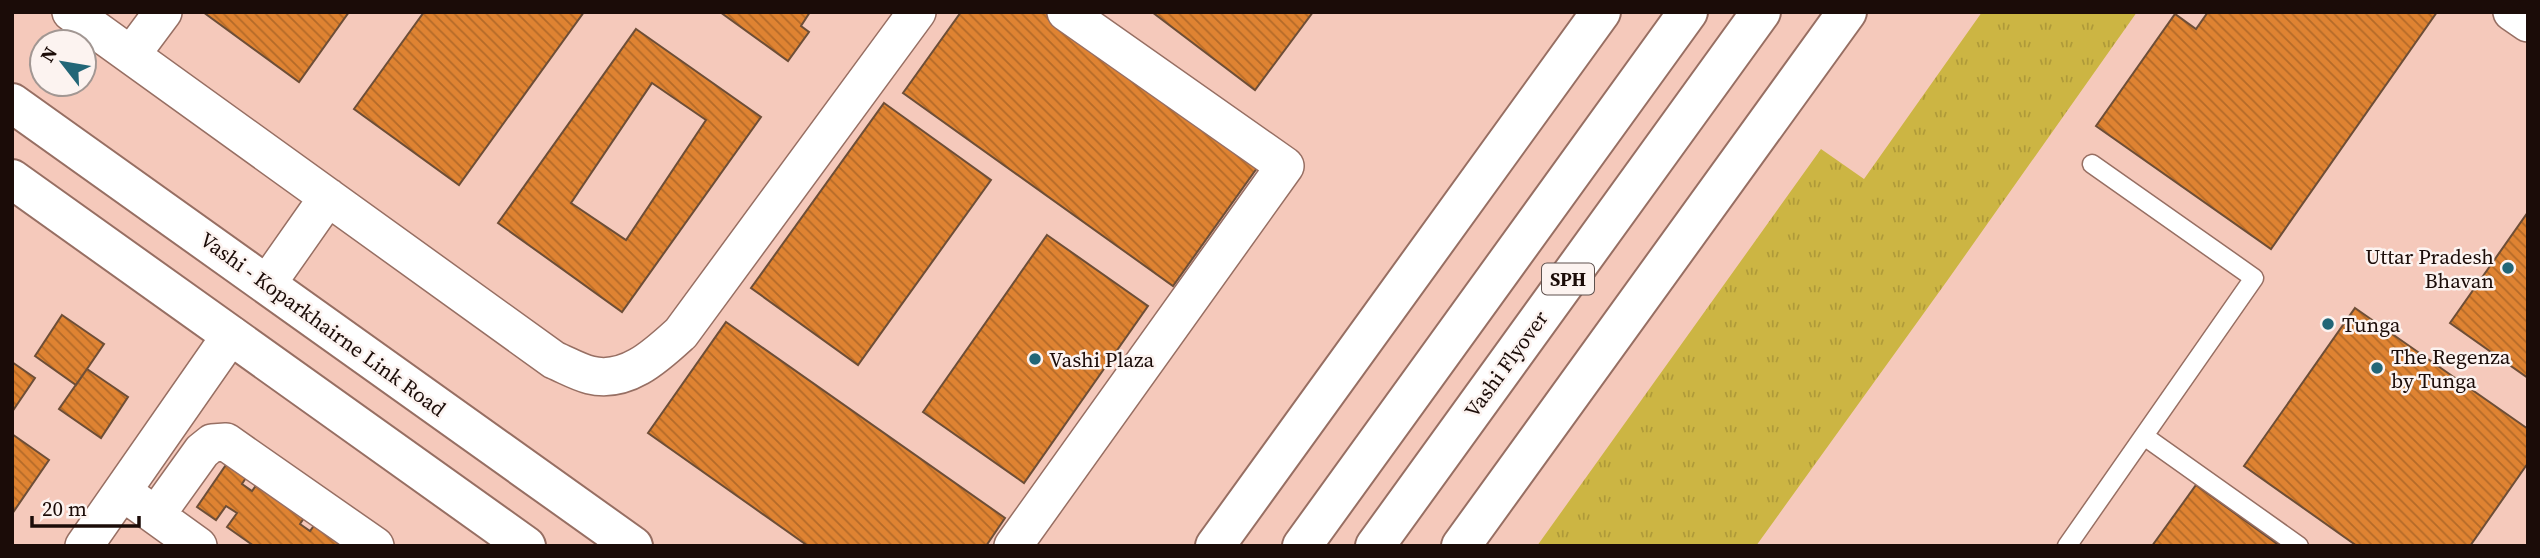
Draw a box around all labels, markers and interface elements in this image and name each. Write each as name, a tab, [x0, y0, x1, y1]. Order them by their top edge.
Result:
north arrow	[28, 28, 98, 98]
text: N	[34, 41, 63, 67]
street label: Vashi - Koparkhairne Link Road	[194, 225, 452, 423]
place label: Uttar Pradesh Bhavan	[2365, 242, 2494, 295]
marker: Uttar Pradesh Bhavan	[2500, 260, 2516, 276]
road number: SPH	[1542, 264, 1594, 294]
street label: Vashi Flyover	[1457, 305, 1555, 423]
place label: Tunga	[2342, 310, 2401, 339]
marker: Tunga	[2320, 316, 2336, 332]
place label: The Regenza by Tunga	[2391, 342, 2511, 395]
place label: Vashi Plaza	[1049, 345, 1155, 374]
marker: Vashi Plaza	[1027, 351, 1043, 367]
marker: The Regenza by Tunga	[2369, 360, 2385, 376]
scale bar	[32, 484, 138, 528]
text: 20 m	[42, 494, 87, 523]

